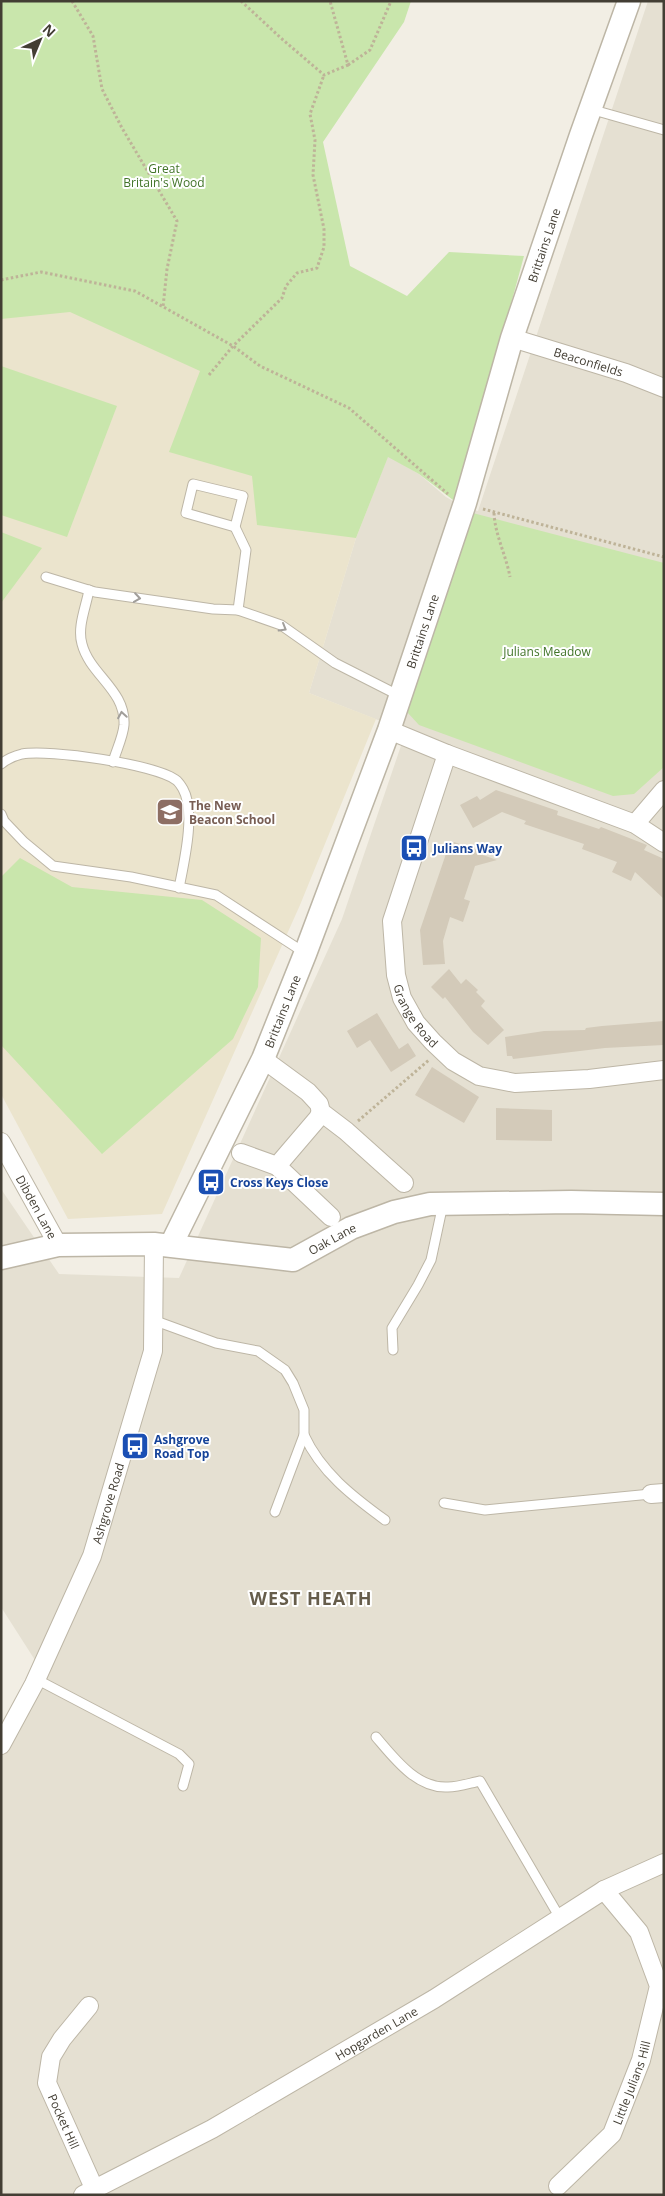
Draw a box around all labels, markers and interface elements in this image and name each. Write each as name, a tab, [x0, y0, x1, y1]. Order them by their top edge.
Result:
north arrow	[15, 15, 65, 65]
text: N	[39, 19, 60, 41]
park label: Great Britain's Wood	[123, 160, 205, 191]
street label: Brittains Lane	[523, 205, 564, 284]
street label: Beaconfields	[552, 343, 625, 380]
one-way arrow	[134, 592, 142, 603]
street label: Brittains Lane	[402, 592, 442, 671]
one-way arrow	[278, 622, 287, 632]
park label: Julians Meadow	[502, 643, 591, 660]
one-way arrow	[118, 711, 128, 719]
school or university icon: The New Beacon School	[155, 797, 185, 827]
place label: The New Beacon School	[189, 797, 275, 828]
bus stop icon: Julians Way	[399, 833, 429, 863]
place label: Julians Way	[432, 840, 502, 857]
street label: Brittains Lane	[260, 972, 304, 1050]
street label: Grange Road	[390, 982, 442, 1051]
bus stop icon: Cross Keys Close	[196, 1167, 226, 1197]
street label: Dibden Lane	[12, 1172, 62, 1242]
place label: Cross Keys Close	[230, 1174, 328, 1191]
street label: Oak Lane	[305, 1218, 359, 1259]
bus stop icon: Ashgrove Road Top	[120, 1431, 150, 1461]
place label: Ashgrove Road Top	[154, 1431, 210, 1462]
street label: Ashgrove Road	[88, 1461, 128, 1546]
district label: WEST HEATH	[250, 1586, 372, 1610]
street label: Hopgarden Lane	[332, 2002, 421, 2064]
street label: Little Julians Hill	[608, 2039, 654, 2127]
street label: Pocket Hill	[44, 2091, 84, 2152]

